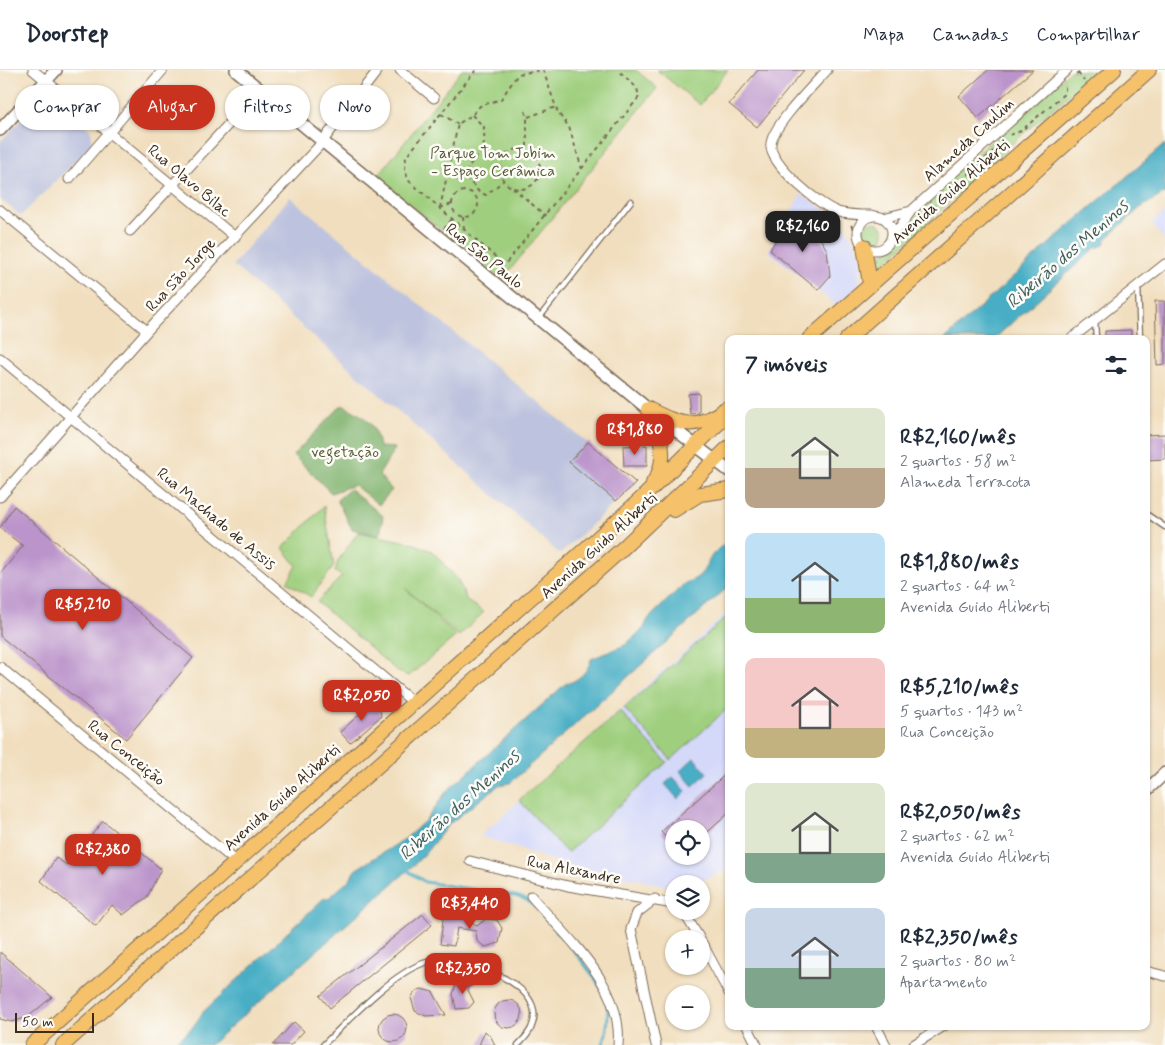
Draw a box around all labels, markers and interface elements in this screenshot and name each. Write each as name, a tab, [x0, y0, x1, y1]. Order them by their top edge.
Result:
text: Doorstep	[25, 19, 109, 50]
text: Mapa	[863, 23, 904, 47]
text: Camadas	[932, 23, 1008, 47]
text: Compartilhar	[1036, 23, 1140, 47]
chip: Comprar	[15, 85, 119, 130]
chip: Alugar	[129, 85, 215, 130]
chip: Filtros	[225, 85, 310, 130]
chip: Novo	[320, 85, 390, 130]
street label: Alameda Caulim	[919, 93, 1019, 187]
street label: Avenida Guido Aliberti	[888, 135, 1014, 249]
street label: Rua Olavo Bilac	[143, 140, 235, 222]
park label: Parque Tom Jobim - Espaço Cerâmica	[430, 143, 556, 182]
water label: Ribeirão dos Meninos	[1002, 194, 1135, 314]
pin: R$2,160	[757, 210, 849, 253]
text: R$2,160	[776, 216, 830, 237]
street label: Rua São Paulo	[441, 218, 527, 294]
street label: Rua São Jorge	[141, 233, 222, 317]
text: 7 imóveis	[745, 351, 827, 379]
icon: filters	[1102, 351, 1130, 379]
pin: R$1,880	[589, 414, 681, 456]
text: R$1,880	[607, 419, 663, 440]
text: R$2,160/mês	[900, 423, 1016, 451]
icon: home	[785, 428, 845, 488]
park label: vegetação	[311, 442, 379, 464]
text: 2 quartos · 58 m²	[900, 451, 1016, 472]
street label: Rua Machado de Assis	[152, 463, 280, 575]
text: Alameda Terracota	[900, 472, 1031, 493]
street label: Avenida Guido Aliberti	[536, 488, 662, 604]
text: R$1,880/mês	[900, 548, 1019, 576]
icon: home	[785, 553, 845, 613]
text: 2 quartos · 64 m²	[900, 576, 1016, 597]
pin: R$5,210	[37, 588, 129, 631]
text: R$5,210	[55, 594, 111, 615]
text: Avenida Guido Aliberti	[900, 597, 1050, 618]
text: R$5,210/mês	[900, 673, 1018, 701]
icon: home	[785, 678, 845, 738]
pin: R$2,050	[316, 680, 408, 722]
text: R$2,050	[333, 685, 391, 706]
text: 5 quartos · 143 m²	[900, 701, 1023, 722]
street label: Rua Conceição	[83, 715, 169, 791]
text: Rua Conceição	[900, 722, 994, 743]
street label: Avenida Guido Aliberti	[219, 740, 345, 856]
water label: Ribeirão dos Meninos	[394, 744, 526, 866]
text: R$2,050/mês	[900, 798, 1021, 826]
icon: home	[785, 803, 845, 863]
map controls	[665, 820, 710, 1030]
button: locate	[665, 820, 710, 865]
text: 2 quartos · 62 m²	[900, 826, 1015, 847]
pin: R$2,380	[57, 834, 149, 876]
text: R$2,380	[76, 839, 130, 860]
text: Avenida Guido Aliberti	[900, 847, 1050, 868]
street label: Rua Alexandre	[525, 851, 622, 890]
button: layers	[665, 875, 710, 920]
pin: R$3,440	[424, 888, 516, 930]
text: R$3,440	[441, 893, 499, 914]
text: R$2,350/mês	[900, 923, 1017, 951]
icon: home	[785, 928, 845, 988]
button: +	[665, 930, 710, 975]
text: 2 quartos · 80 m²	[900, 951, 1016, 972]
pin: R$2,350	[417, 952, 509, 995]
text: R$2,350	[436, 958, 490, 979]
text: Apartamento	[900, 972, 987, 993]
button: −	[665, 985, 710, 1030]
scale bar	[15, 1010, 94, 1033]
text: 50 m	[22, 1013, 53, 1031]

